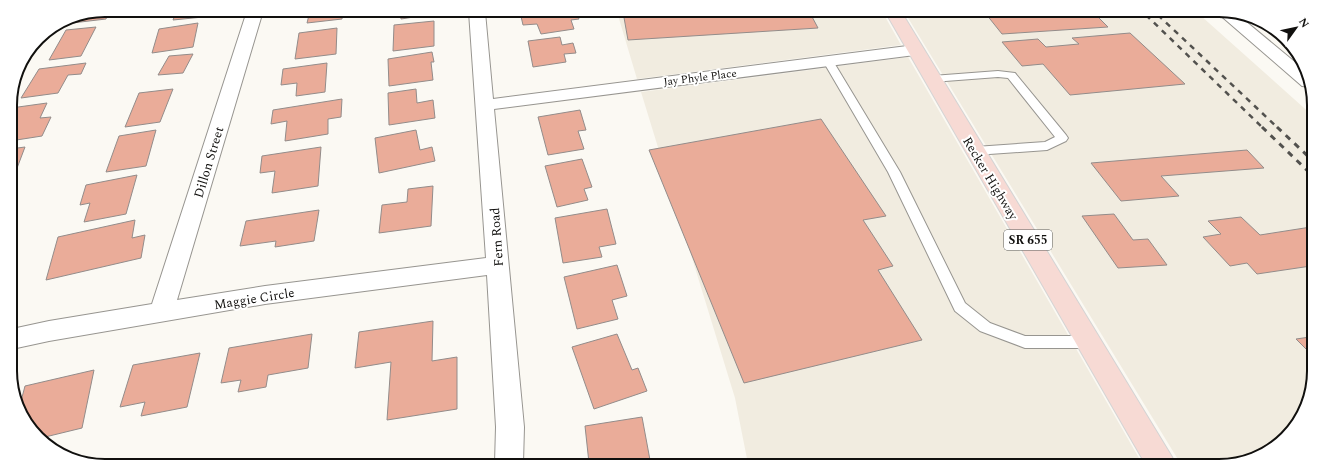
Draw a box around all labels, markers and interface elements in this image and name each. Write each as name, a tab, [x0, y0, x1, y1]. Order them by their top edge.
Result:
north arrow	[1276, 8, 1316, 48]
text: N	[1294, 14, 1314, 31]
street label: Jay Phyle Place	[663, 65, 738, 90]
street label: Dillon Street	[189, 124, 229, 200]
street label: Recker Highway	[957, 133, 1023, 225]
street label: Fern Road	[485, 207, 509, 267]
road number: SR 655	[1004, 230, 1052, 250]
street label: Maggie Circle	[212, 283, 296, 315]

